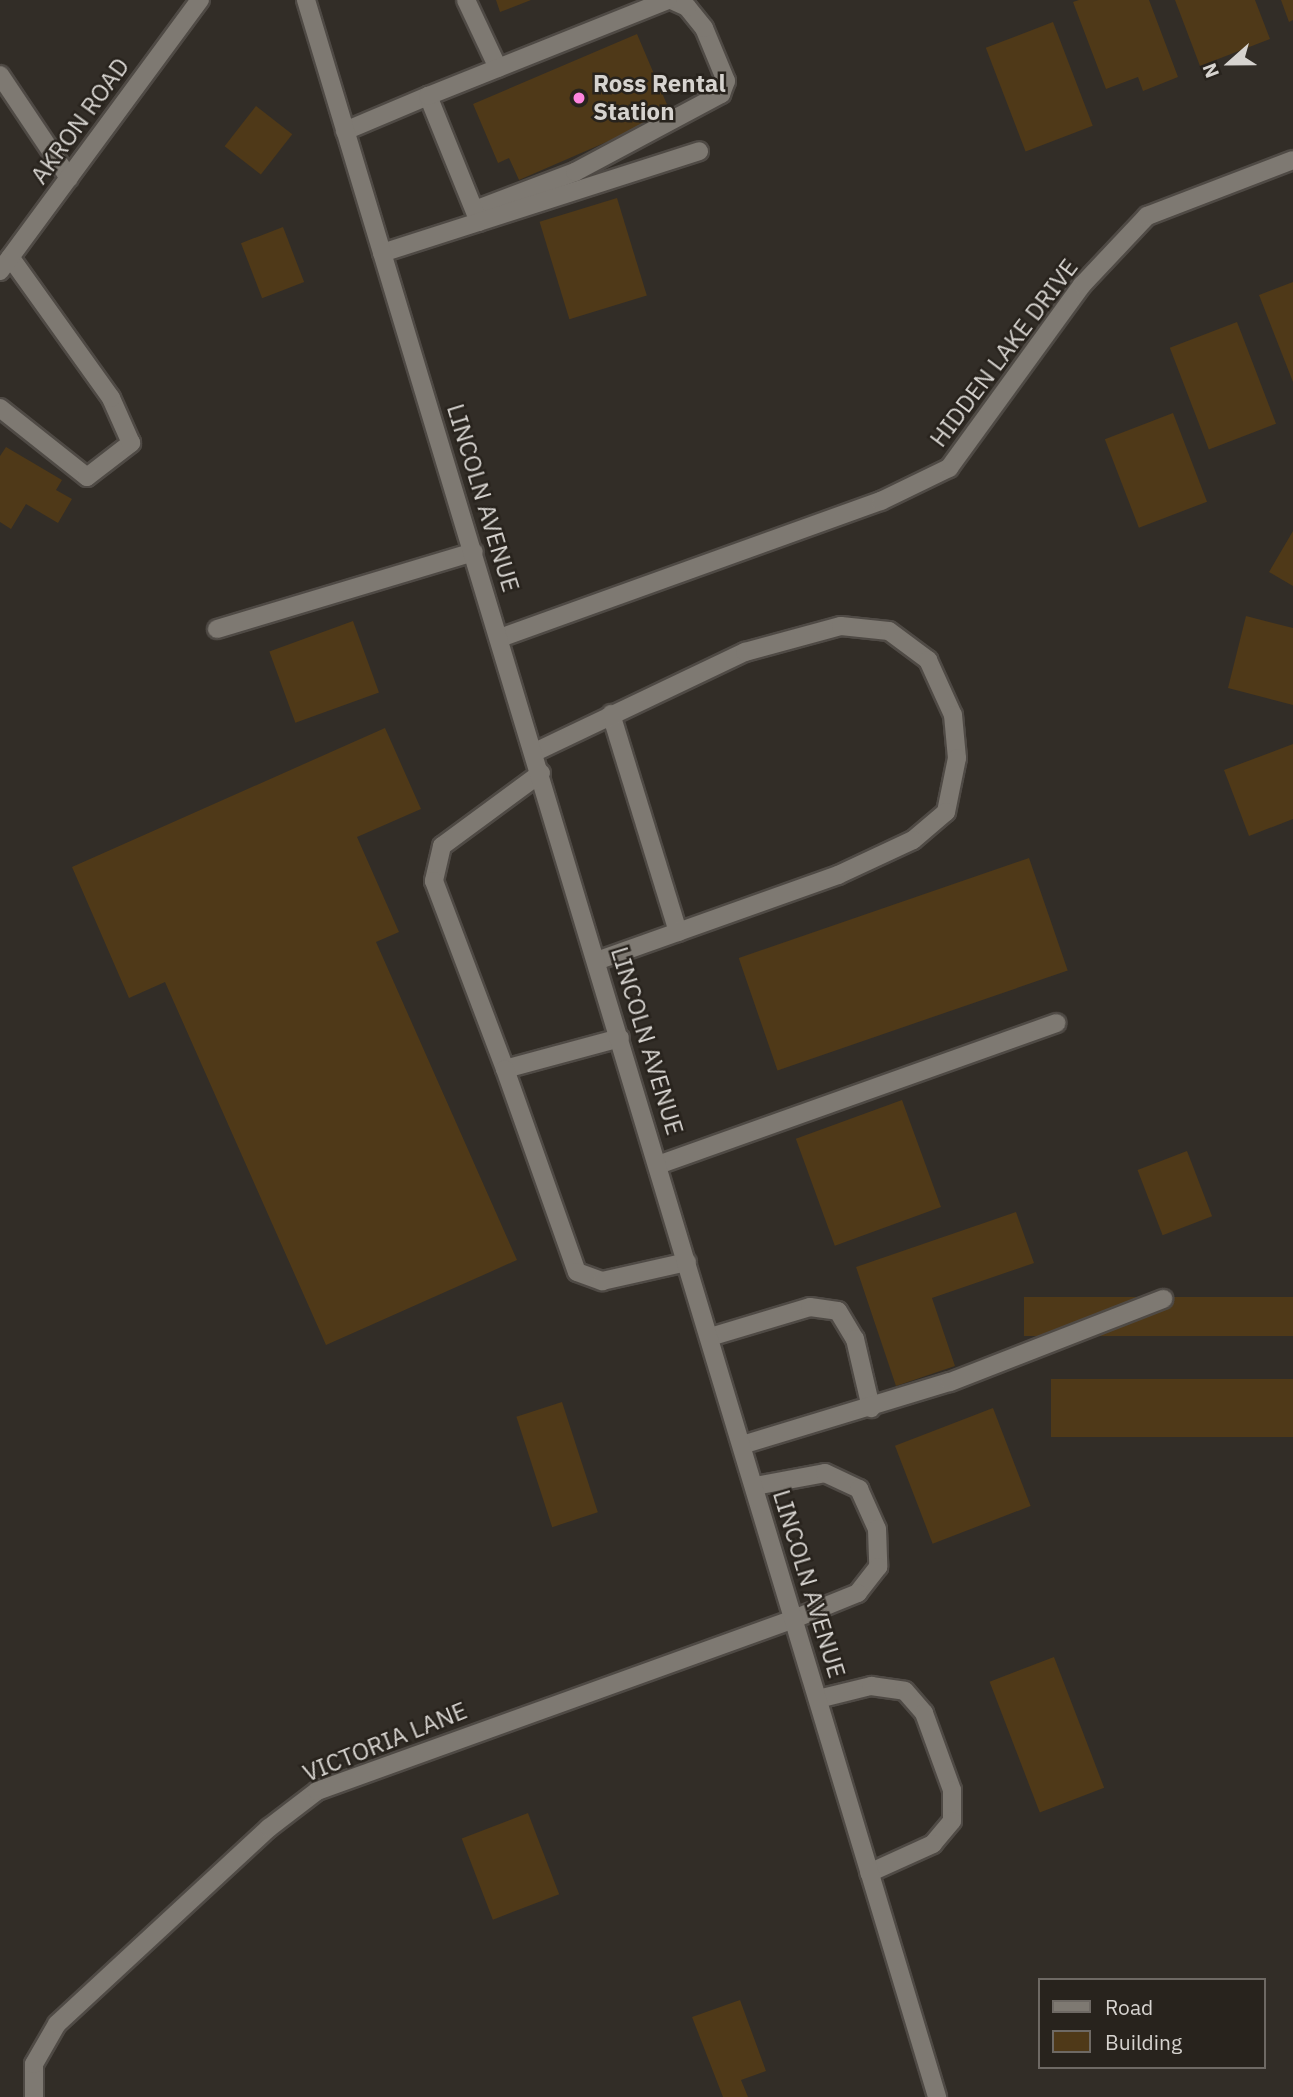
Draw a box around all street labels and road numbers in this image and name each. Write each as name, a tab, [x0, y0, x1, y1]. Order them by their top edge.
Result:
street label: AKRON ROAD	[25, 52, 135, 190]
street label: HIDDEN LAKE DRIVE	[924, 253, 1084, 453]
street label: LINCOLN AVENUE	[441, 401, 525, 595]
street label: LINCOLN AVENUE	[605, 944, 689, 1138]
street label: LINCOLN AVENUE	[767, 1487, 851, 1681]
street label: VICTORIA LANE	[299, 1696, 471, 1788]

